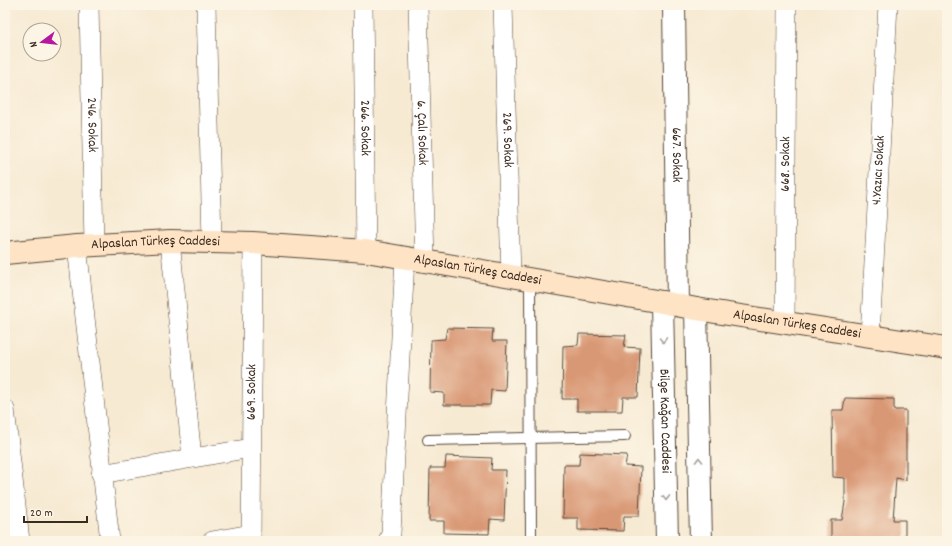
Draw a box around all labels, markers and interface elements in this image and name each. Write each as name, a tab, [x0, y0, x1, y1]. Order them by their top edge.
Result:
north arrow	[22, 22, 62, 62]
text: N	[26, 39, 43, 49]
street label: 246. Sokak	[81, 97, 102, 153]
street label: 266. Sokak	[354, 100, 375, 156]
street label: 6. Çalı Sokak	[411, 100, 432, 166]
street label: 269. Sokak	[496, 112, 518, 168]
street label: 667. Sokak	[666, 127, 686, 183]
street label: 4.Yazıcı Sokak	[867, 135, 891, 206]
street label: 668. Sokak	[776, 136, 796, 192]
street label: Alpaslan Türkeş Caddesi	[91, 231, 221, 255]
street label: Alpaslan Türkeş Caddesi	[412, 249, 543, 291]
street label: Alpaslan Türkeş Caddesi	[732, 305, 863, 345]
one-way arrow	[659, 337, 667, 343]
street label: 669. Sokak	[242, 364, 262, 420]
street label: Bilge Kağan Caddesi	[653, 368, 676, 474]
one-way arrow	[695, 457, 703, 463]
one-way arrow	[662, 495, 670, 501]
scale bar	[24, 498, 87, 524]
text: 20 m	[30, 505, 53, 522]

